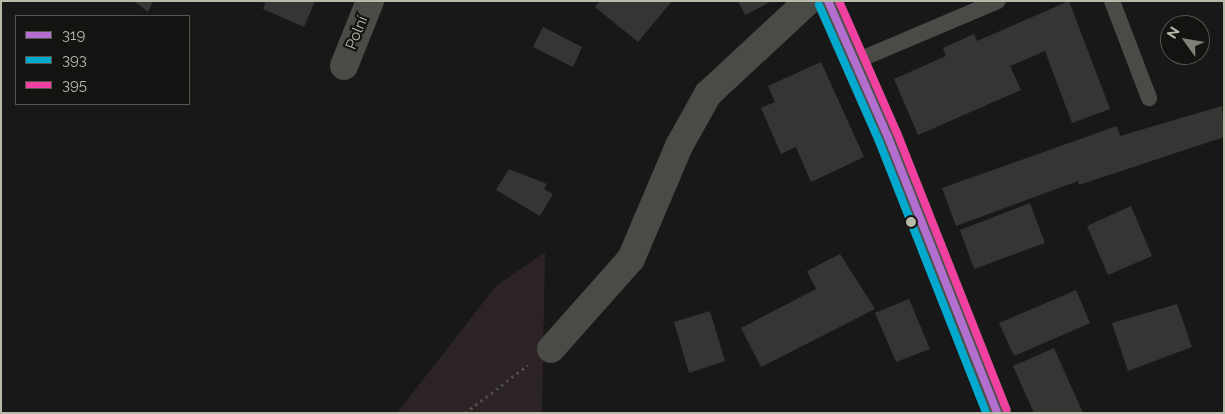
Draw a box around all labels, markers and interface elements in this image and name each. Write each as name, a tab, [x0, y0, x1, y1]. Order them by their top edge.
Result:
street label: Polní	[342, 14, 372, 52]
legend	[15, 15, 190, 105]
north arrow	[1160, 15, 1210, 65]
text: N	[1164, 24, 1183, 41]
text: 319	[62, 26, 85, 44]
text: 393	[62, 51, 87, 69]
text: 395	[62, 76, 87, 94]
unlabelled marker	[906, 217, 916, 227]

